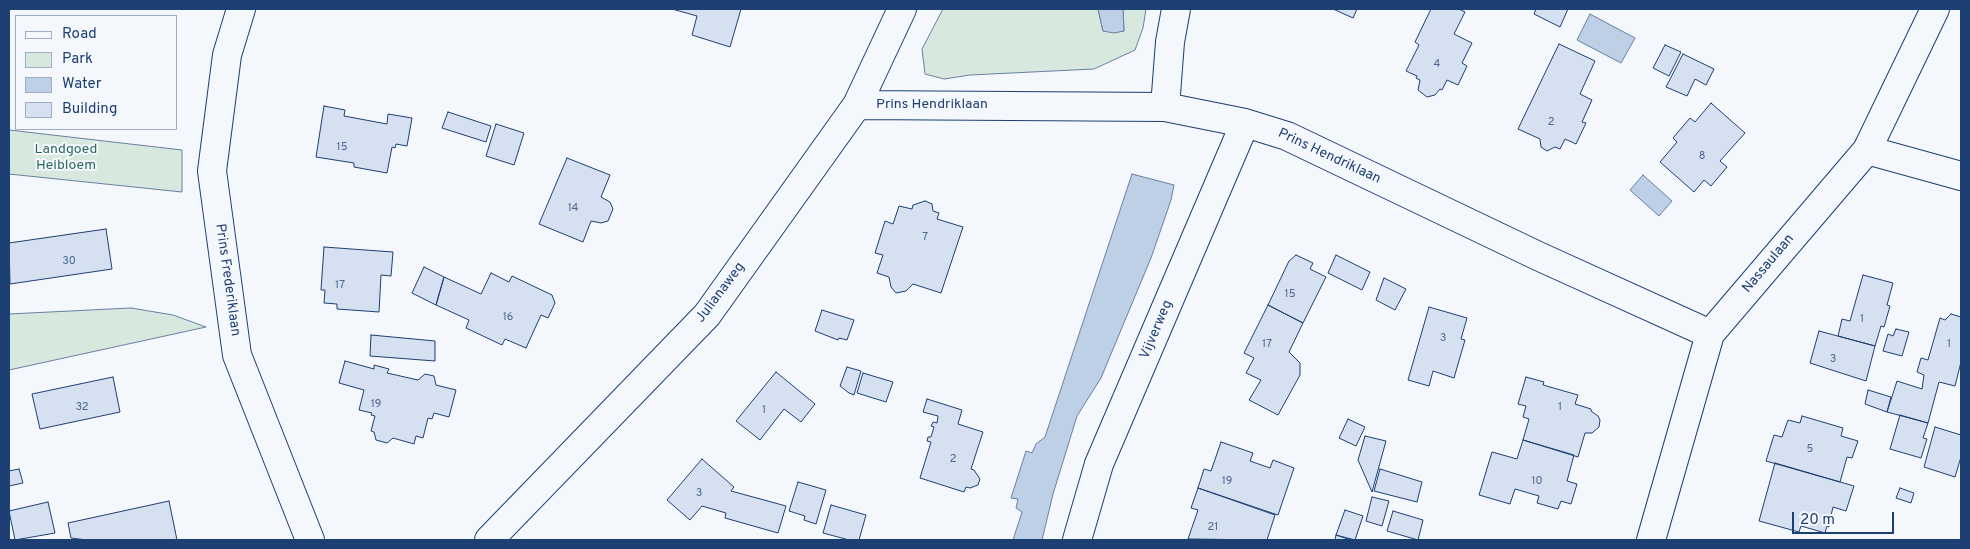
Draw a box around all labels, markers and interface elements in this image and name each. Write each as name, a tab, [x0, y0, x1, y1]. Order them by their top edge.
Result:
legend	[15, 15, 178, 130]
text: Road	[62, 25, 97, 44]
text: Park	[62, 50, 93, 69]
house number: 4	[1434, 58, 1440, 72]
text: Water	[62, 75, 101, 94]
street label: Prins Hendriklaan	[876, 97, 988, 113]
text: Building	[62, 100, 117, 119]
house number: 2	[1548, 116, 1554, 130]
street label: Prins Hendriklaan	[1275, 126, 1383, 188]
house number: 15	[337, 141, 347, 155]
park label: Landgoed Heibloem	[35, 142, 97, 174]
house number: 8	[1699, 150, 1705, 164]
house number: 14	[568, 202, 578, 216]
street label: Prins Frederiklaan	[211, 223, 243, 337]
house number: 7	[922, 231, 928, 245]
street label: Nassaulaan	[1740, 231, 1798, 297]
house number: 30	[62, 255, 76, 269]
street label: Julianaweg	[693, 260, 749, 326]
house number: 17	[335, 279, 345, 293]
house number: 15	[1285, 288, 1295, 302]
street label: Vijverweg	[1137, 298, 1177, 362]
house number: 16	[503, 311, 513, 325]
house number: 1	[1860, 313, 1864, 327]
house number: 3	[1440, 332, 1446, 346]
house number: 17	[1262, 338, 1272, 352]
house number: 1	[1947, 338, 1951, 352]
house number: 3	[1830, 353, 1836, 367]
house number: 19	[371, 398, 381, 412]
house number: 32	[75, 401, 89, 415]
house number: 1	[1558, 401, 1562, 415]
house number: 1	[762, 404, 766, 418]
house number: 5	[1807, 443, 1813, 457]
house number: 2	[950, 453, 956, 467]
house number: 19	[1222, 475, 1232, 489]
house number: 10	[1531, 475, 1543, 489]
house number: 3	[696, 487, 702, 501]
scale bar	[1795, 502, 1898, 534]
text: 20 m	[1800, 511, 1835, 530]
house number: 21	[1208, 521, 1218, 535]

